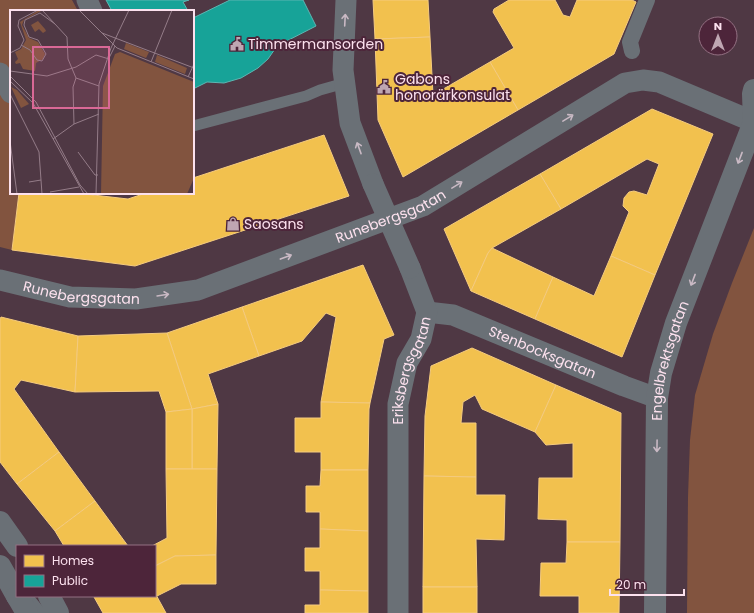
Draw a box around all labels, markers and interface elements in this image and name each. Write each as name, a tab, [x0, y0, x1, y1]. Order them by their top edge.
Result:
inset map	[10, 10, 194, 194]
one-way arrow	[341, 14, 349, 27]
north arrow	[698, 16, 738, 56]
text: N	[714, 18, 722, 34]
place label: Timmermansorden	[248, 34, 383, 54]
public building icon: Timmermansorden	[229, 36, 245, 52]
place label: Gabons honorärkonsulat	[395, 69, 510, 105]
public building icon: Gabons honorärkonsulat	[376, 79, 392, 95]
one-way arrow	[562, 113, 574, 121]
one-way arrow	[355, 141, 362, 154]
one-way arrow	[735, 152, 743, 164]
one-way arrow	[451, 181, 463, 189]
street label: Runebergsgatan	[333, 184, 450, 248]
place label: Saosans	[244, 214, 304, 234]
shop icon: Saosans	[225, 216, 241, 232]
one-way arrow	[280, 253, 293, 260]
one-way arrow	[688, 273, 696, 285]
street label: Runebergsgatan	[21, 276, 140, 309]
one-way arrow	[156, 291, 169, 299]
street label: Engelbrektsgatan	[647, 298, 694, 421]
street label: Eriksbergsgatan	[388, 315, 436, 425]
street label: Stenbocksgatan	[486, 321, 599, 383]
one-way arrow	[653, 439, 661, 452]
legend	[16, 545, 156, 597]
text: Homes	[52, 552, 94, 569]
scale bar	[610, 571, 684, 597]
text: Public	[52, 572, 88, 589]
text: 20 m	[616, 576, 646, 593]

